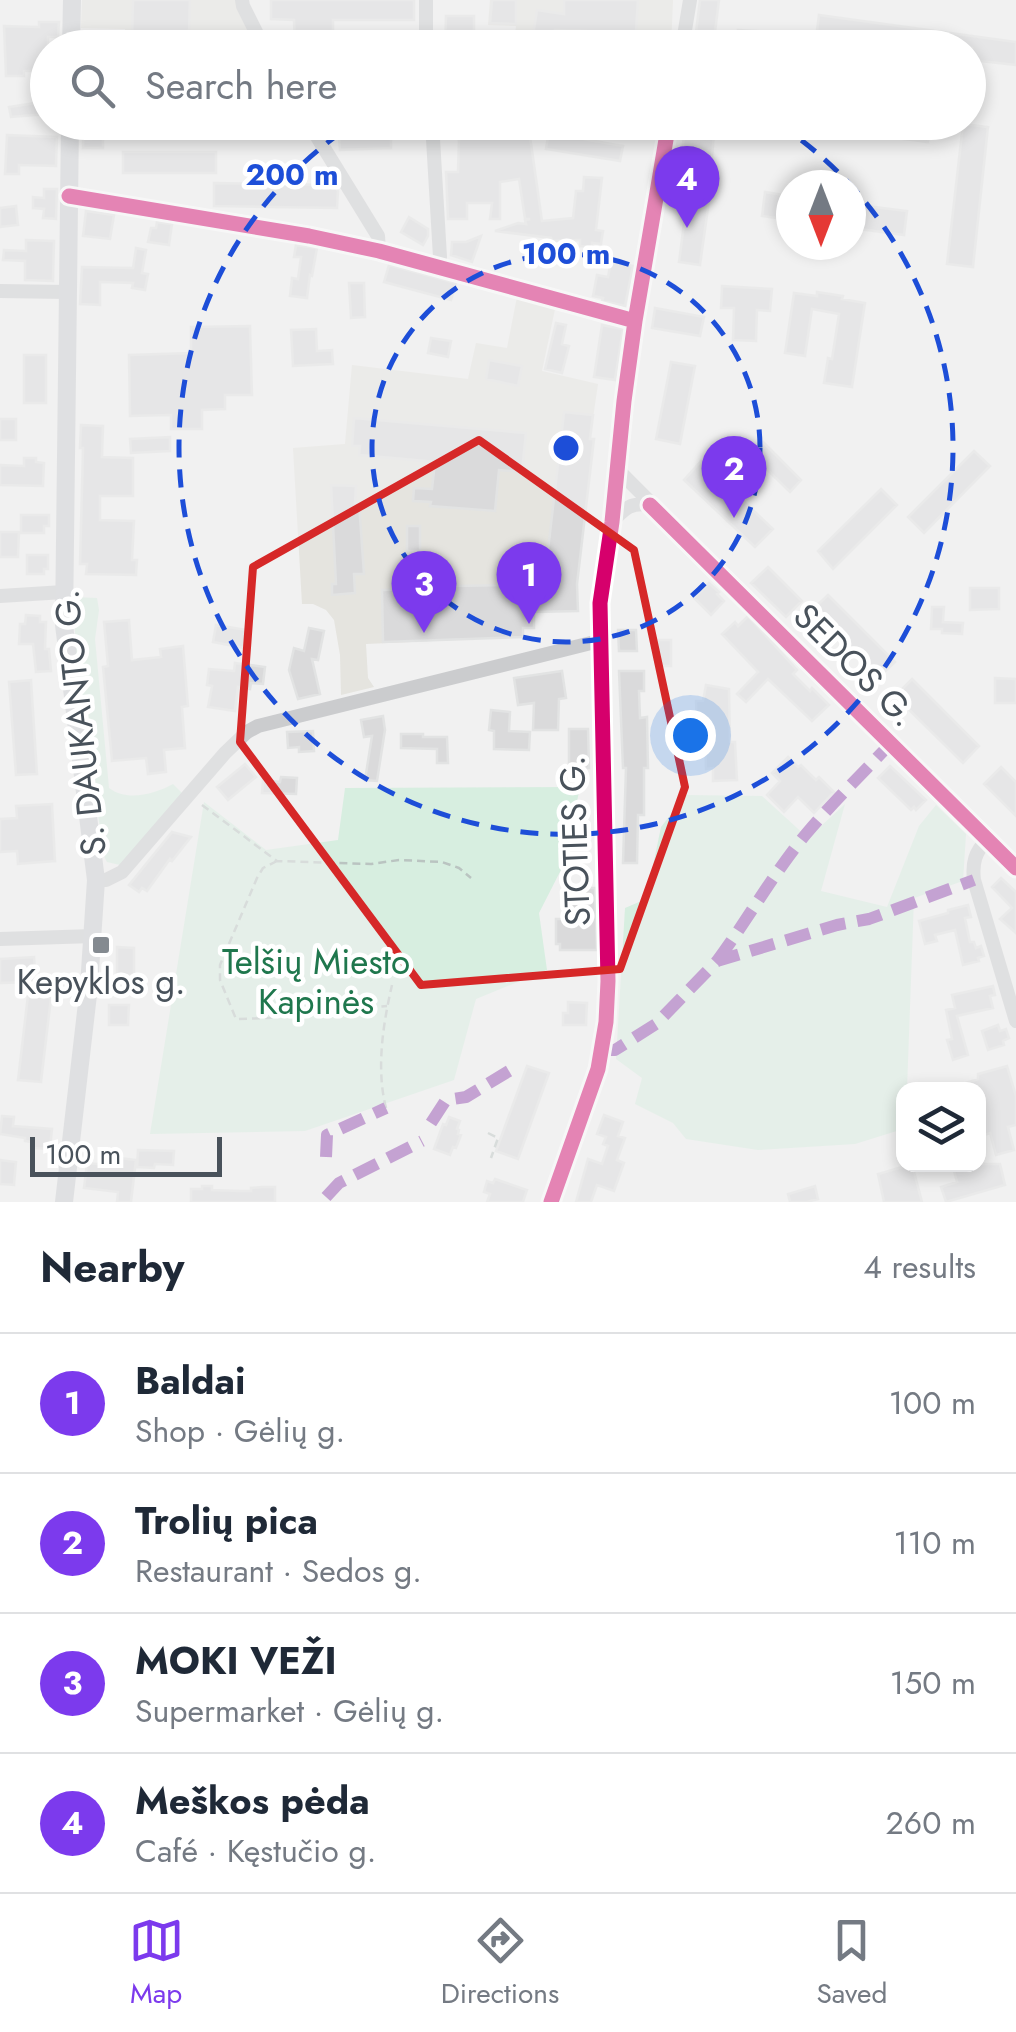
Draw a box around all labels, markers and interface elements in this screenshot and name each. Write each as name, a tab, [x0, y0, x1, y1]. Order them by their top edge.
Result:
search box	[30, 30, 986, 140]
icon: search	[65, 58, 120, 113]
text: Search here	[145, 58, 337, 113]
pin: 4	[654, 146, 720, 228]
text: 200 m	[246, 153, 339, 196]
north arrow	[776, 170, 866, 260]
text: 100 m	[522, 232, 610, 275]
centre of rings	[548, 430, 584, 466]
pin: 2	[702, 436, 766, 518]
pin: 1	[496, 542, 562, 624]
pin: 3	[392, 550, 456, 633]
street label: S. DAUKANTO G.	[41, 588, 119, 858]
street label: SEDOS G.	[782, 592, 928, 738]
your location	[665, 710, 716, 761]
street label: STOTIES G.	[547, 755, 603, 927]
marker: Kepyklos g.	[90, 934, 112, 956]
park label: Telšių Miesto Kapinės	[222, 937, 410, 1027]
place label: Kepyklos g.	[16, 957, 186, 1007]
map controls	[896, 1082, 986, 1172]
button: layers	[896, 1082, 986, 1172]
scale bar	[30, 1132, 222, 1176]
text: 100 m	[45, 1134, 121, 1175]
text: Nearby	[40, 1237, 184, 1298]
text: 4 results	[863, 1244, 976, 1290]
text: Baldai	[135, 1353, 245, 1408]
text: 1	[64, 1380, 81, 1426]
text: 100 m	[889, 1380, 976, 1426]
text: Shop · Gėlių g.	[135, 1408, 345, 1454]
text: Trolių pica	[135, 1493, 318, 1548]
text: 2	[62, 1520, 83, 1566]
text: 110 m	[893, 1520, 976, 1566]
text: Restaurant · Sedos g.	[135, 1548, 422, 1594]
text: MOKI VEŽI	[135, 1633, 337, 1688]
text: 3	[63, 1660, 82, 1706]
text: 150 m	[890, 1660, 976, 1706]
text: Supermarket · Gėlių g.	[135, 1688, 444, 1734]
text: Meškos pėda	[135, 1773, 370, 1828]
text: 4	[61, 1800, 84, 1846]
text: 260 m	[886, 1800, 976, 1846]
text: Café · Kęstučio g.	[135, 1828, 376, 1874]
tab: Map	[129, 1913, 184, 2014]
tab: Directions	[441, 1913, 559, 2014]
tab: Saved	[816, 1913, 887, 2014]

